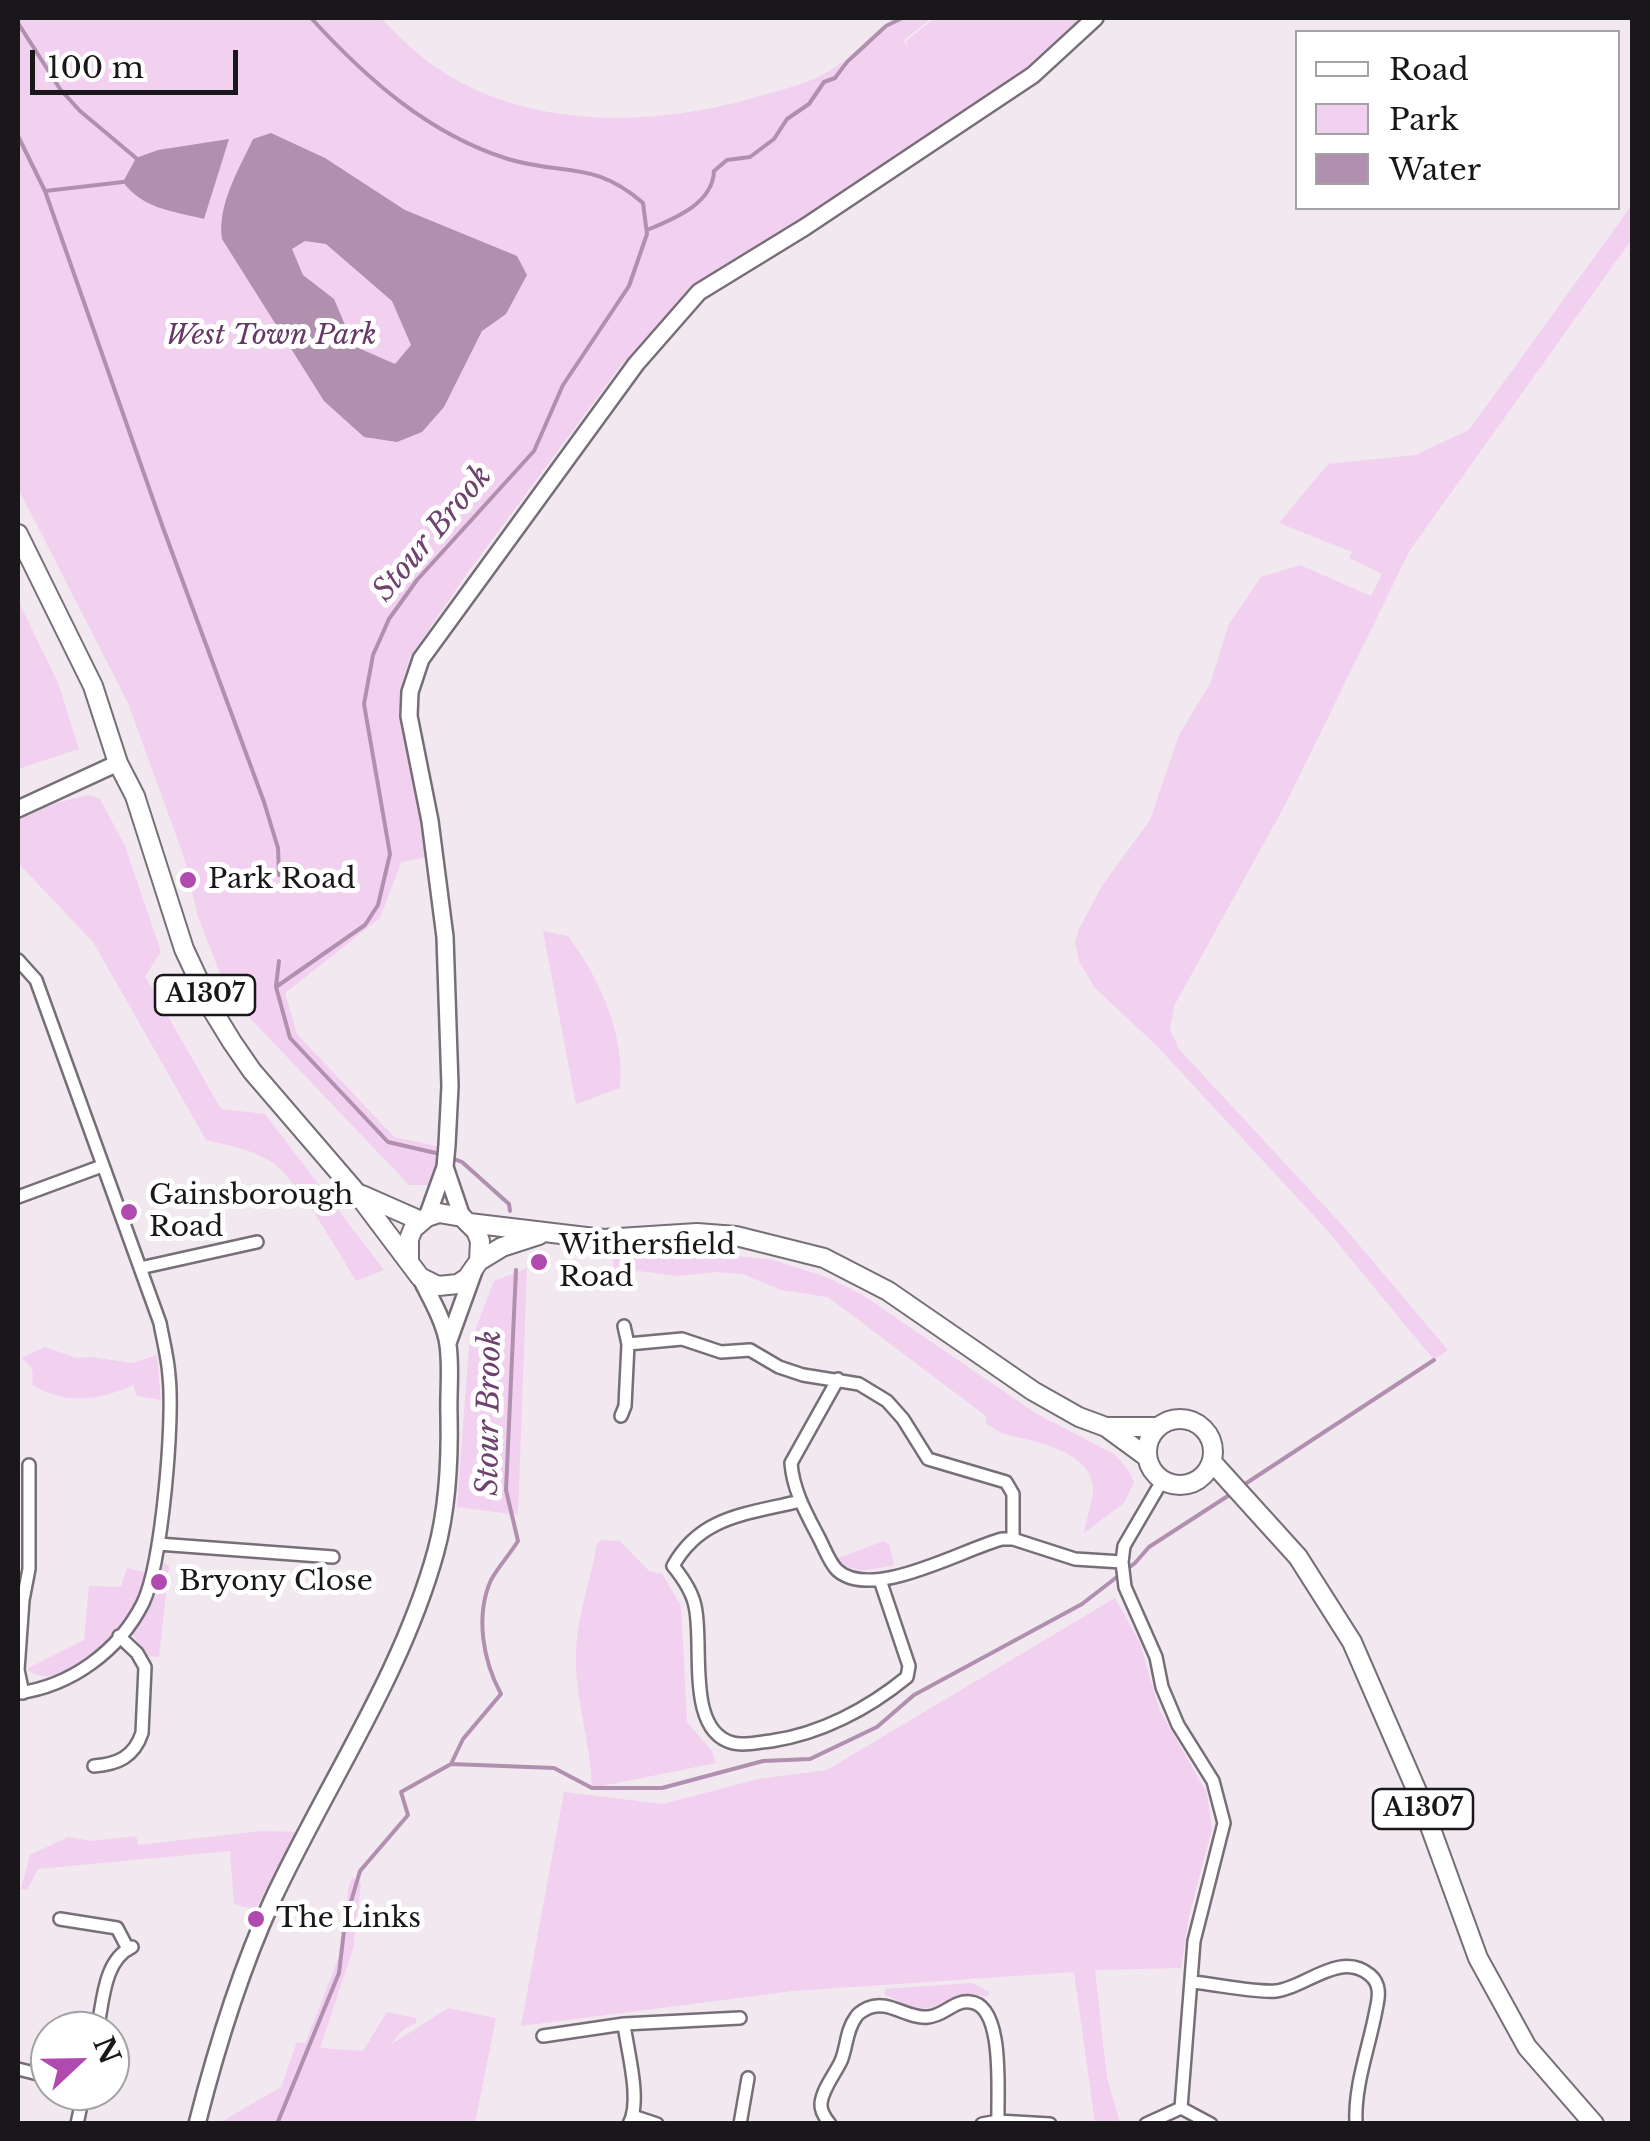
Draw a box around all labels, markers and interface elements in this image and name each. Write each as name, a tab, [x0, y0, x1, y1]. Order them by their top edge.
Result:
scale bar	[35, 30, 242, 92]
legend	[1295, 30, 1620, 210]
text: 100 m	[47, 49, 144, 86]
text: Road	[1389, 51, 1469, 88]
text: Park	[1389, 101, 1459, 138]
text: Water	[1389, 151, 1481, 188]
park label: West Town Park	[165, 319, 377, 353]
water label: Stour Brook	[366, 459, 500, 609]
place label: Park Road	[208, 863, 356, 897]
marker: Park Road	[177, 869, 199, 891]
road number: A1307	[155, 975, 255, 1015]
place label: Gainsborough Road	[149, 1179, 353, 1245]
marker: Gainsborough Road	[118, 1201, 140, 1223]
place label: Withersfield Road	[559, 1229, 735, 1295]
marker: Withersfield Road	[528, 1251, 550, 1273]
water label: Stour Brook	[471, 1330, 509, 1496]
place label: Bryony Close	[179, 1565, 373, 1599]
marker: Bryony Close	[148, 1571, 170, 1593]
road number: A1307	[1373, 1789, 1473, 1829]
place label: The Links	[276, 1902, 421, 1936]
marker: The Links	[245, 1908, 267, 1930]
north arrow	[30, 2011, 130, 2111]
text: N	[85, 2032, 128, 2069]

